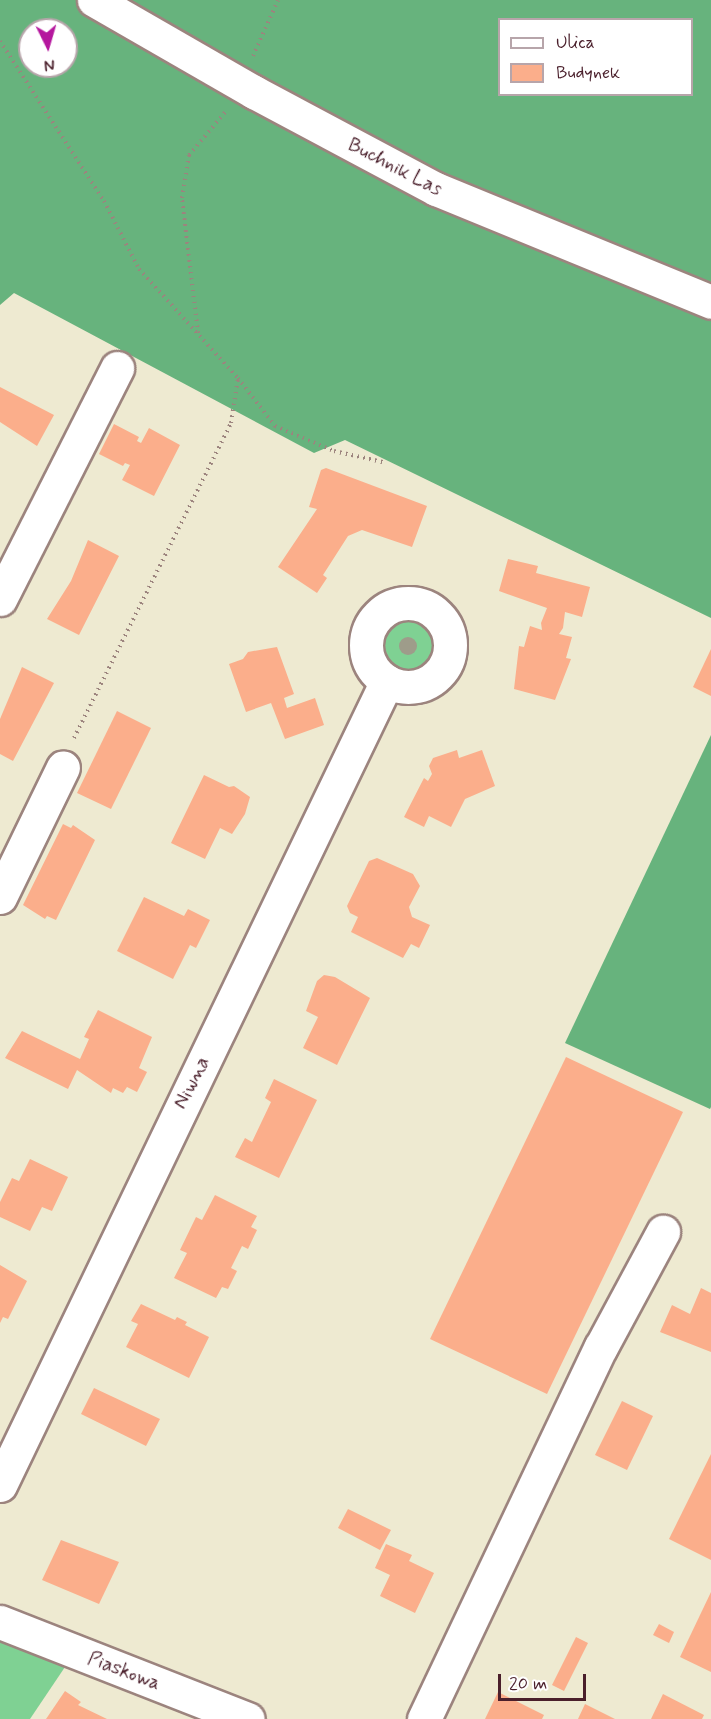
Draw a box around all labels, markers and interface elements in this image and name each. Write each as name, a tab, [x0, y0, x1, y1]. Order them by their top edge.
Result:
north arrow	[18, 18, 78, 78]
legend	[498, 18, 693, 96]
text: Ulica	[556, 31, 595, 55]
text: N	[43, 54, 56, 75]
text: Budynek	[556, 61, 620, 85]
street label: Buchnik Las	[343, 133, 447, 201]
street label: Niwna	[169, 1053, 215, 1113]
street label: Piaskowa	[84, 1646, 164, 1696]
scale bar	[501, 1662, 590, 1700]
text: 20 m	[509, 1672, 547, 1696]

